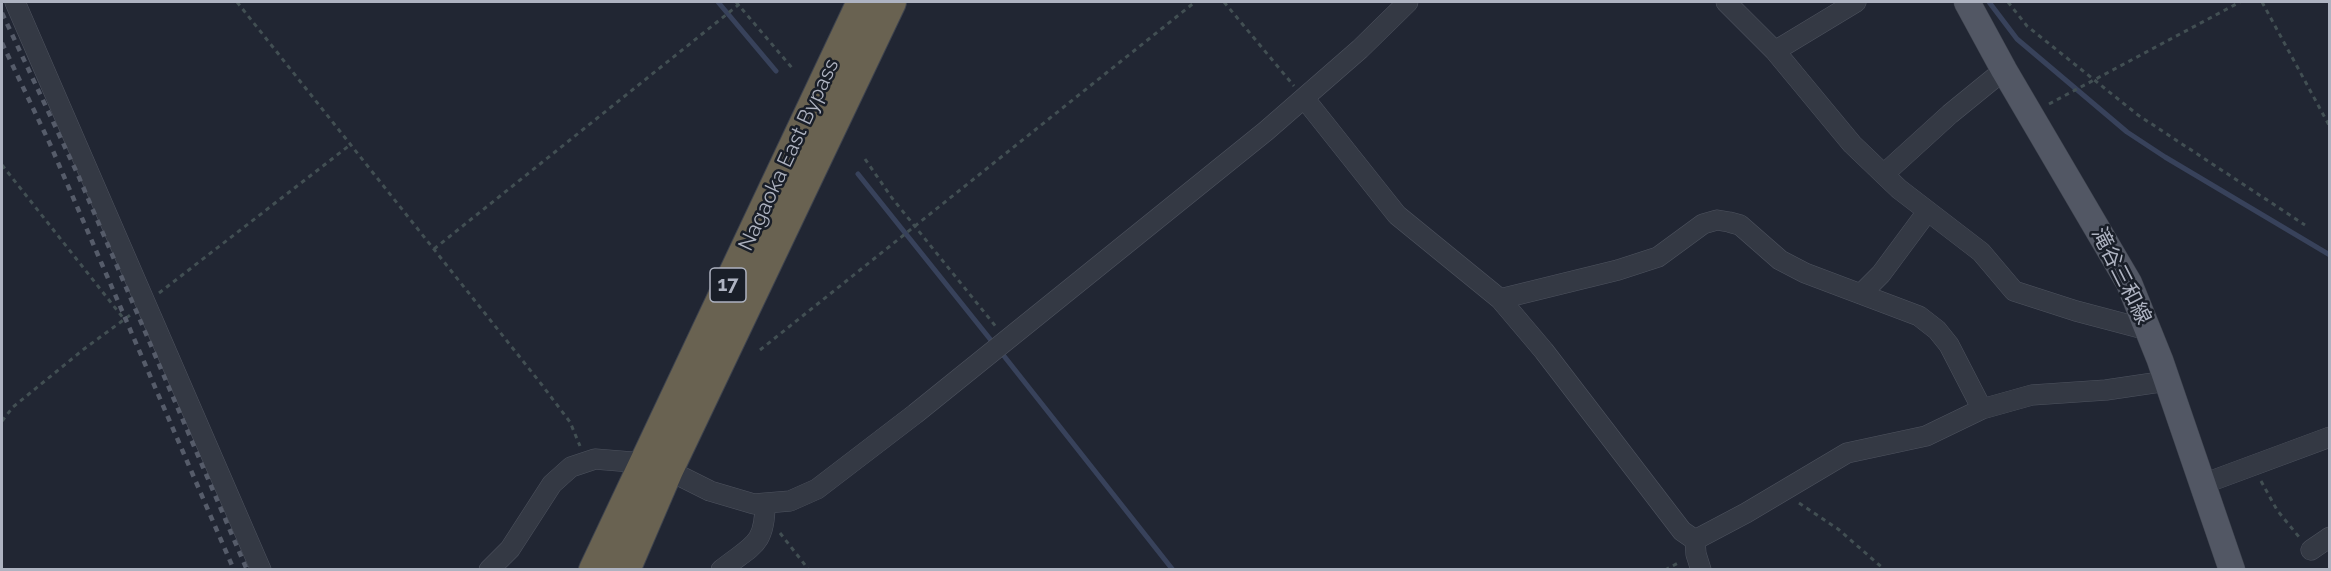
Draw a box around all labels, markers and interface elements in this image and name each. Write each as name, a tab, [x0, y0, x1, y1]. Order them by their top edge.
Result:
street label: Nagaoka East Bypass	[733, 55, 845, 255]
street label: 滝谷三和線	[2086, 224, 2156, 328]
road number: 17	[710, 268, 746, 302]

